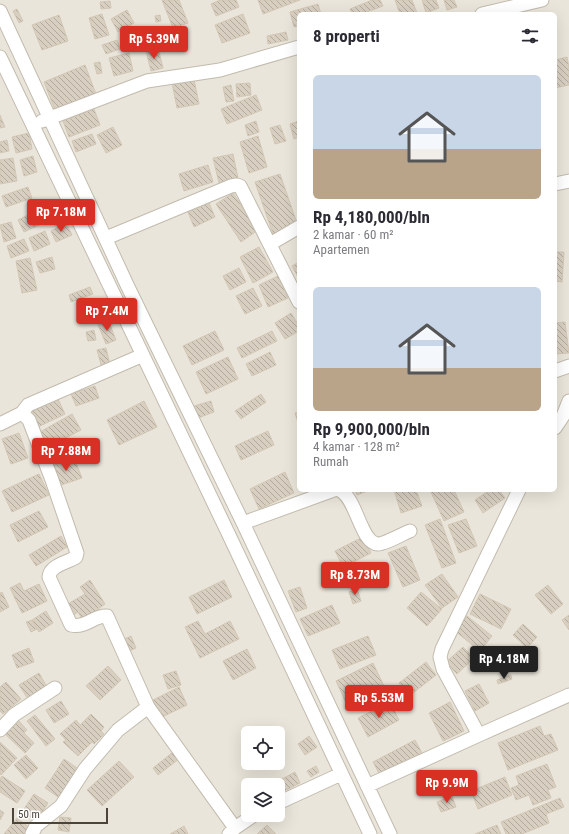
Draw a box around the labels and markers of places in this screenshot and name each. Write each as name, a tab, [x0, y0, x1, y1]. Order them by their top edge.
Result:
pin: Rp 5.39M	[113, 26, 195, 60]
pin: Rp 7.18M	[20, 199, 102, 233]
pin: Rp 7.4M	[70, 298, 144, 332]
pin: Rp 7.88M	[25, 438, 107, 472]
pin: Rp 8.73M	[314, 562, 396, 596]
pin: Rp 4.18M	[463, 646, 545, 680]
pin: Rp 5.53M	[338, 685, 420, 719]
pin: Rp 9.9M	[410, 770, 484, 804]

